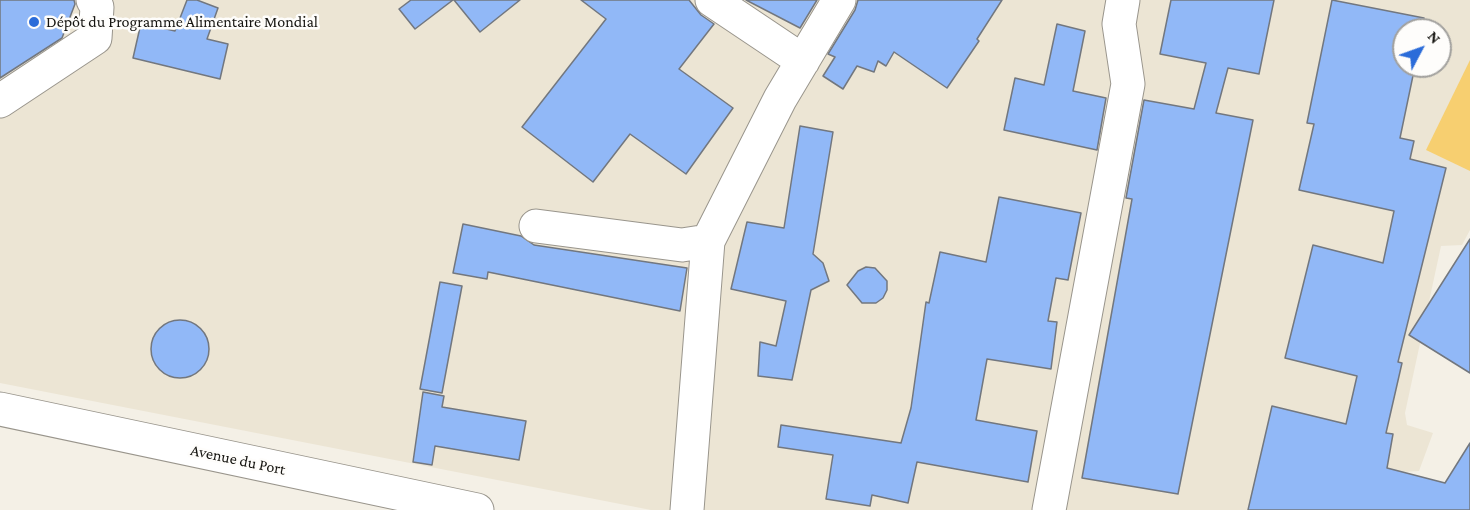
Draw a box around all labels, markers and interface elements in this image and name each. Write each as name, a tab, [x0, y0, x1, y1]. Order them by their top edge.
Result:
place label: Dépôt du Programme Alimentaire Mondial	[46, 12, 318, 32]
marker: Dépôt du Programme Alimentaire Mondial	[27, 15, 41, 29]
north arrow	[1392, 18, 1452, 78]
text: N	[1424, 27, 1444, 47]
street label: Avenue du Port	[189, 441, 287, 479]

